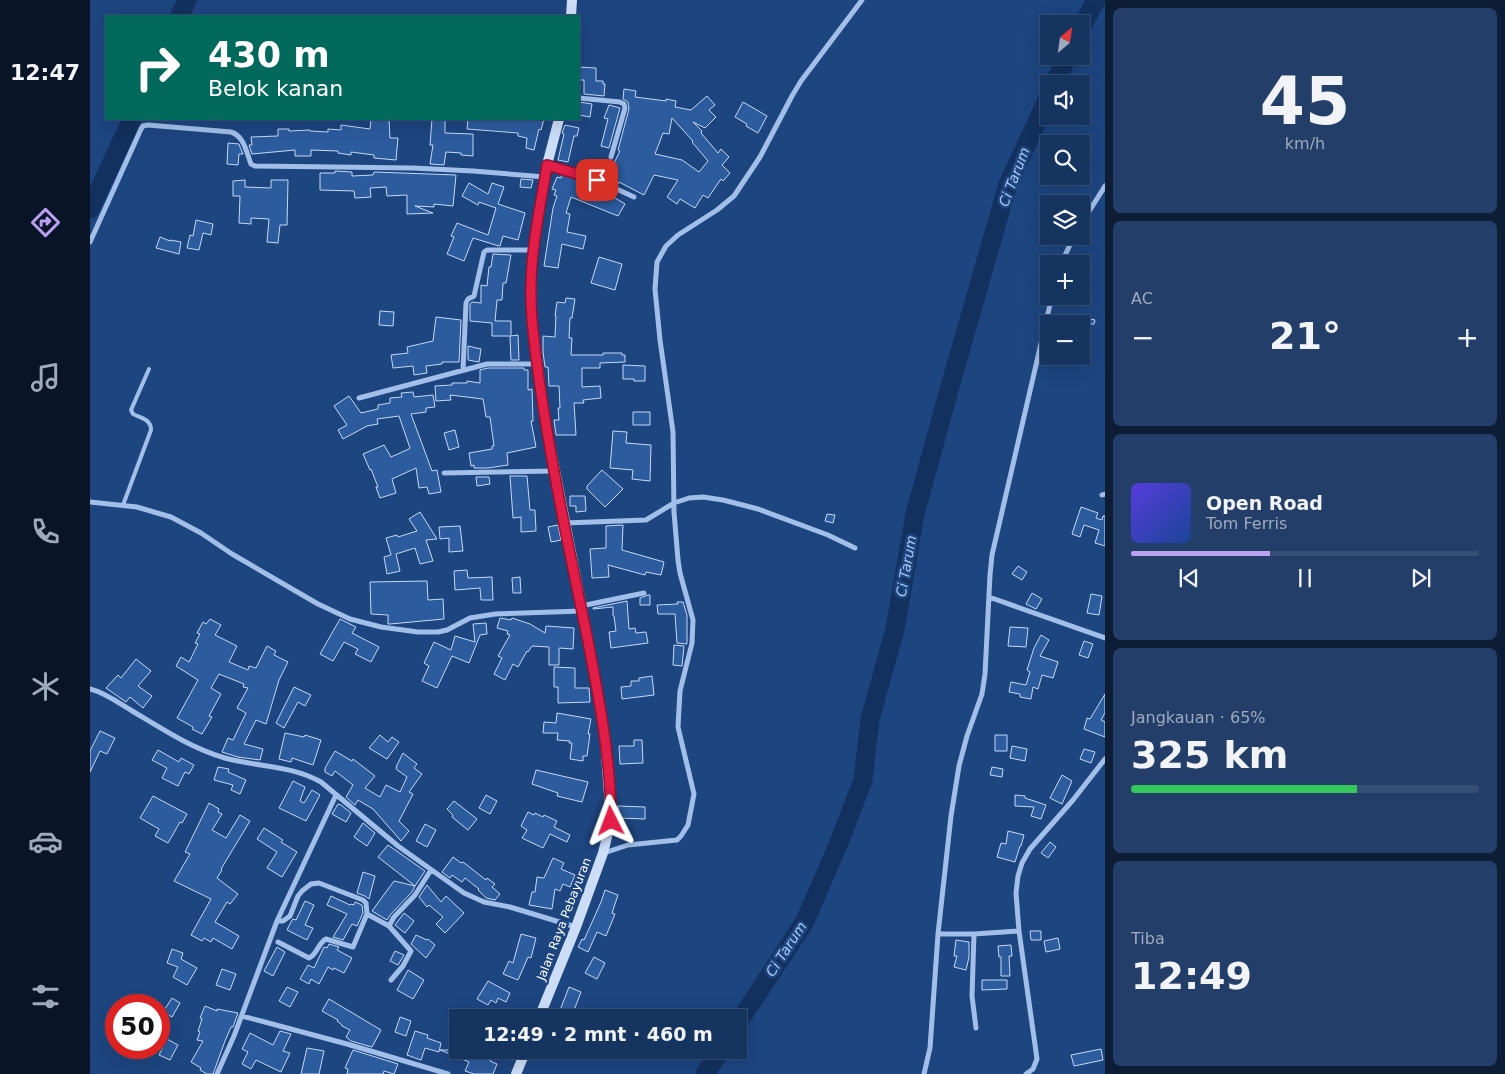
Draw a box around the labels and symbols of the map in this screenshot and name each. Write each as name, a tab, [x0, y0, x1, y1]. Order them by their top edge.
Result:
north arrow	[1040, 15, 1090, 65]
water label: Ci Tarum	[995, 145, 1033, 209]
pin	[576, 159, 618, 201]
water label: Ci Tarum	[893, 534, 919, 598]
position arrow	[584, 794, 636, 846]
street label: Jalan Raya Pebayuran	[534, 856, 594, 983]
water label: Ci Tarum	[762, 919, 810, 979]
speed limit sign: 50	[105, 994, 170, 1059]

